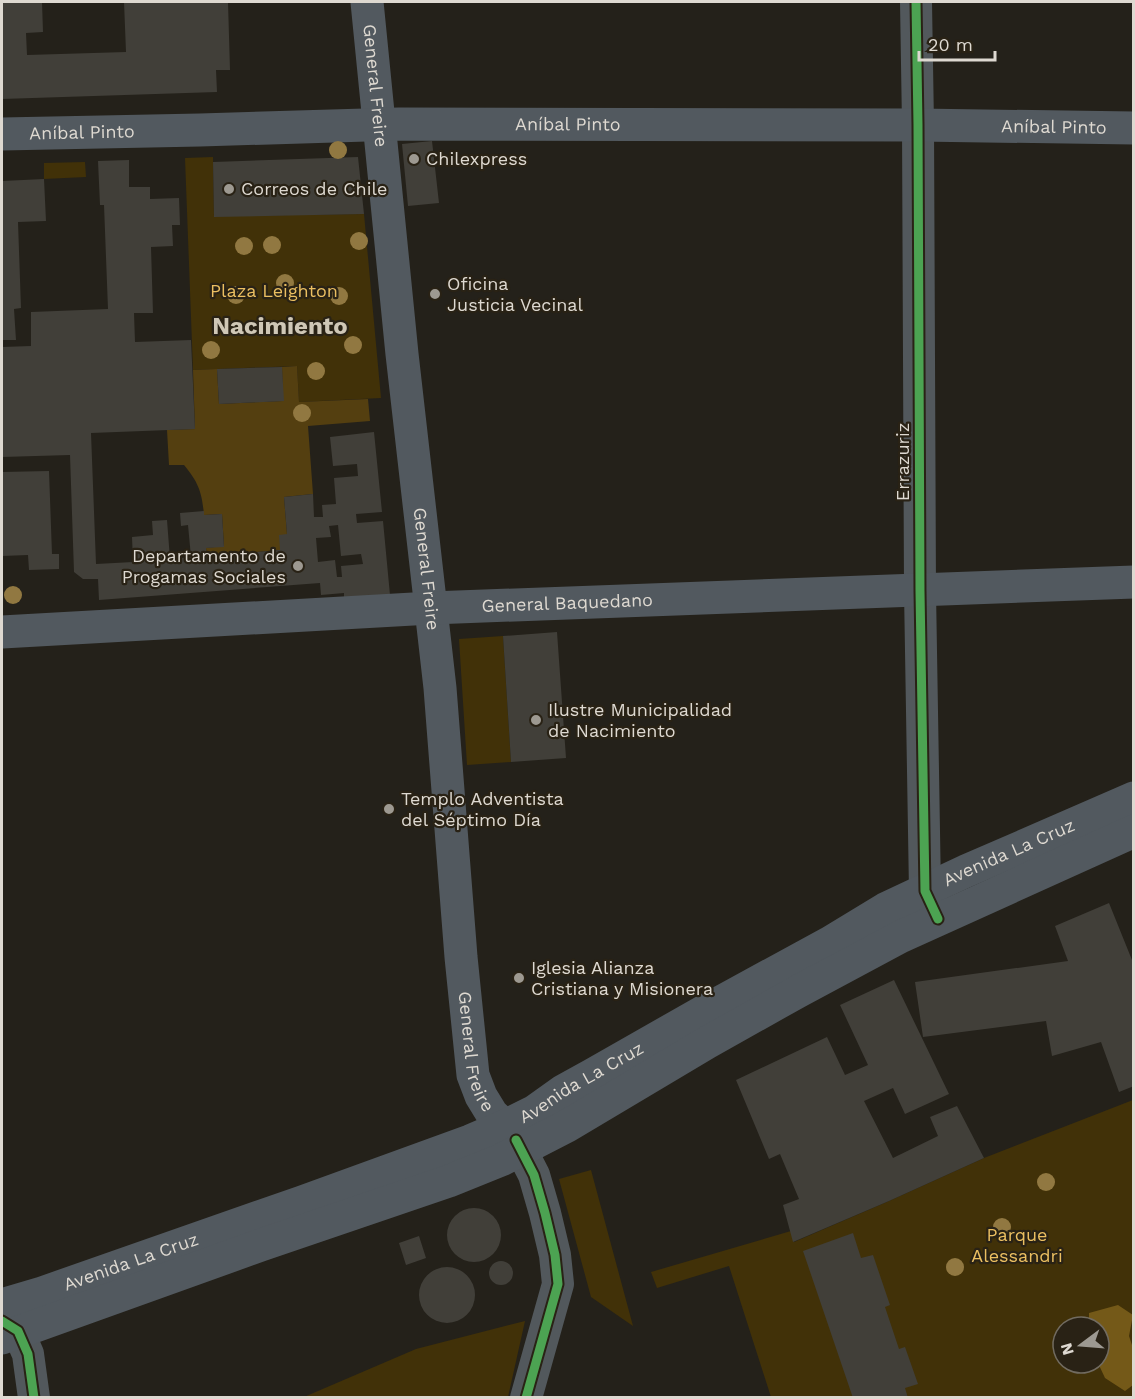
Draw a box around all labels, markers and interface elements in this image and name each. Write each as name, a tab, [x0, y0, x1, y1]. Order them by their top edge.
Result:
street label: General Freire	[359, 23, 392, 148]
scale bar	[919, 24, 996, 62]
text: 20 m	[928, 34, 973, 55]
street label: Aníbal Pinto	[515, 113, 621, 134]
street label: Aníbal Pinto	[1001, 115, 1107, 138]
street label: Aníbal Pinto	[29, 120, 135, 143]
place label: Chilexpress	[426, 148, 527, 169]
marker: Chilexpress	[407, 152, 421, 166]
place label: Correos de Chile	[241, 178, 387, 199]
marker: Correos de Chile	[222, 182, 236, 196]
place label: Oficina Justicia Vecinal	[447, 273, 584, 315]
park label: Plaza Leighton	[210, 280, 338, 301]
marker: Oficina Justicia Vecinal	[428, 287, 442, 301]
district label: Nacimiento	[212, 312, 348, 340]
street label: Errazuriz	[892, 423, 913, 501]
street label: General Freire	[410, 506, 444, 631]
place label: Departamento de Progamas Sociales	[122, 545, 286, 587]
marker: Departamento de Progamas Sociales	[291, 559, 305, 573]
street label: General Baquedano	[481, 589, 653, 616]
place label: Ilustre Municipalidad de Nacimiento	[548, 699, 732, 741]
marker: Ilustre Municipalidad de Nacimiento	[529, 713, 543, 727]
place label: Templo Adventista del Séptimo Día	[401, 788, 564, 830]
marker: Templo Adventista del Séptimo Día	[382, 802, 396, 816]
street label: Avenida La Cruz	[940, 814, 1078, 890]
place label: Iglesia Alianza Cristiana y Misionera	[531, 957, 713, 999]
marker: Iglesia Alianza Cristiana y Misionera	[512, 971, 526, 985]
street label: General Freire	[455, 990, 499, 1116]
street label: Avenida La Cruz	[516, 1037, 647, 1127]
park label: Parque Alessandri	[971, 1224, 1063, 1266]
street label: Avenida La Cruz	[61, 1228, 201, 1295]
north arrow	[1051, 1315, 1111, 1375]
text: N	[1056, 1341, 1078, 1357]

